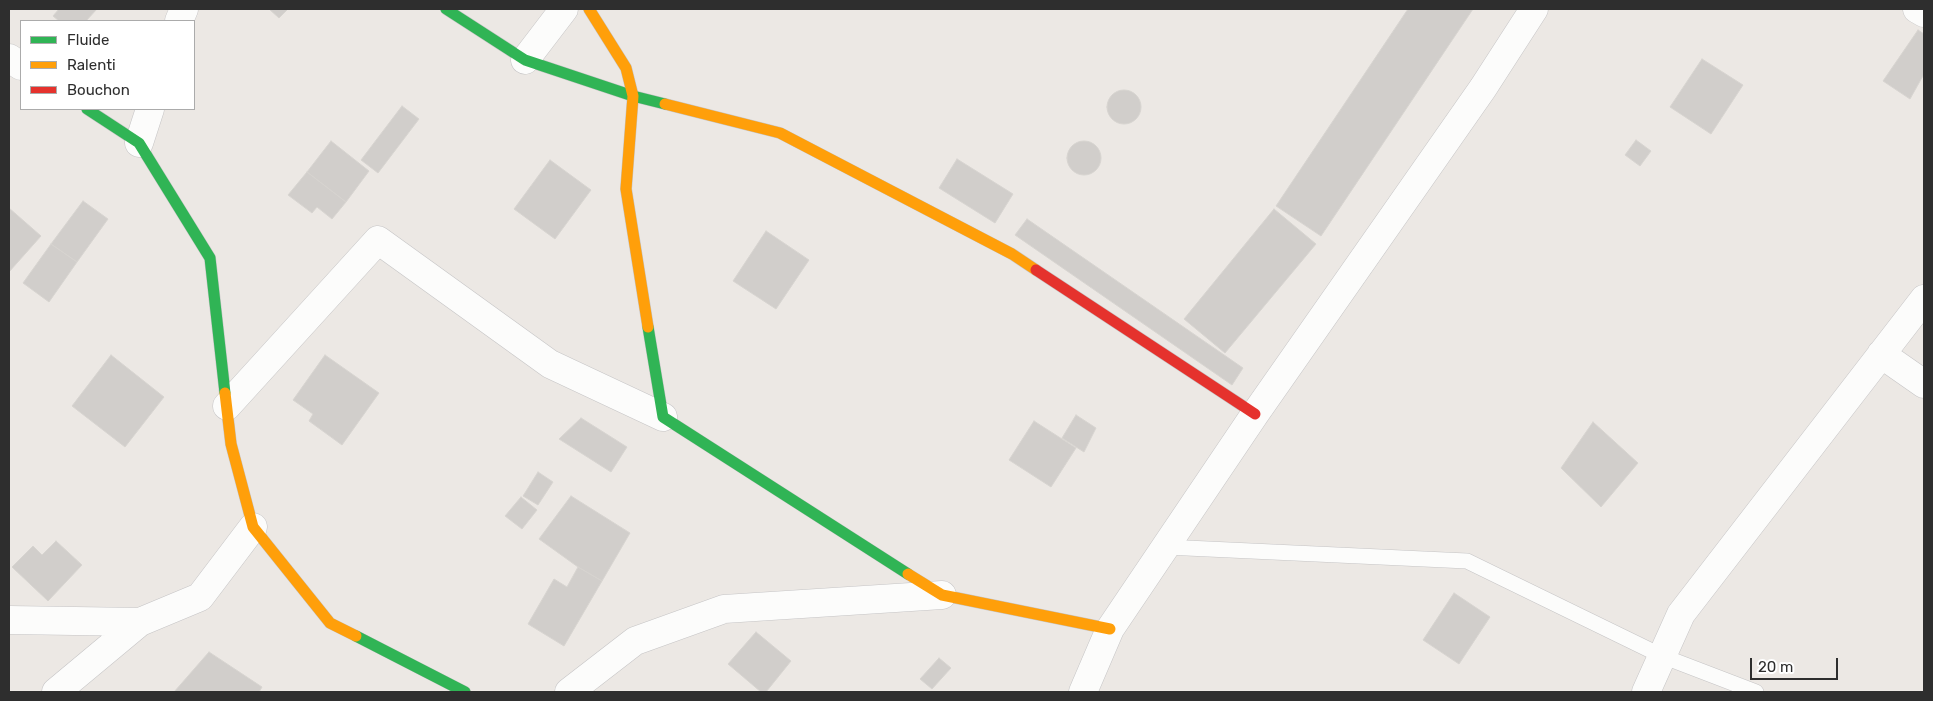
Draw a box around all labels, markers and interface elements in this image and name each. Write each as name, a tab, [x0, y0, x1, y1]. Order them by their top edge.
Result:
legend	[20, 20, 195, 110]
text: Fluide	[67, 31, 109, 49]
text: Ralenti	[67, 56, 116, 74]
text: Bouchon	[67, 81, 130, 99]
scale bar	[1753, 648, 1840, 680]
text: 20 m	[1758, 658, 1793, 676]

